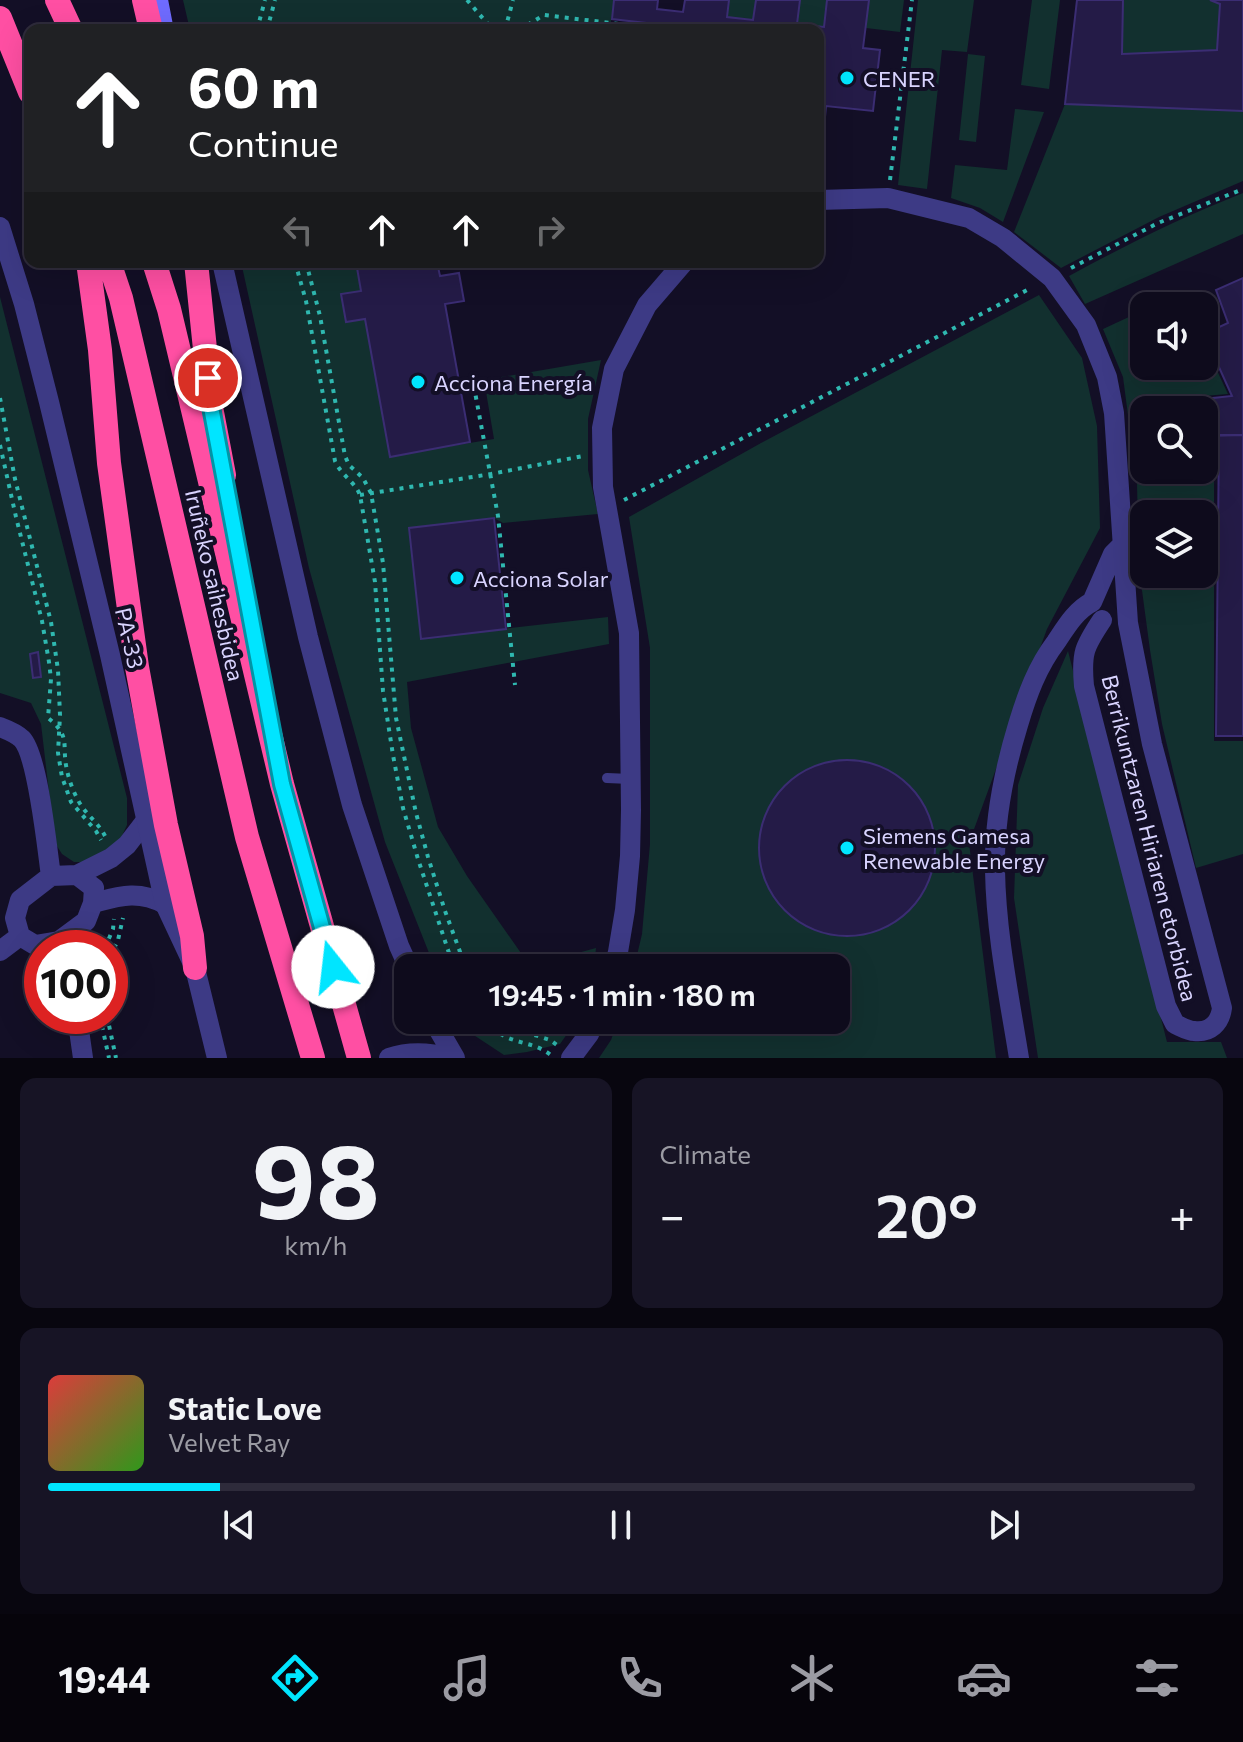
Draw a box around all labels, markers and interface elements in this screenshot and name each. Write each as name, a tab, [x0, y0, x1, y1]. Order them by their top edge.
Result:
text: 60 m	[188, 51, 319, 120]
icon: ahead	[56, 56, 160, 160]
place label: CENER	[863, 65, 936, 92]
marker: CENER	[838, 69, 856, 87]
text: Continue	[188, 120, 339, 164]
icon: left	[276, 208, 320, 252]
icon: ahead	[360, 208, 404, 252]
icon: ahead	[444, 208, 488, 252]
icon: right	[528, 208, 572, 252]
map controls	[1130, 292, 1218, 588]
button: sound	[1130, 292, 1218, 380]
pin	[174, 344, 242, 412]
icon: arrive	[186, 356, 230, 400]
place label: Acciona Energía	[434, 369, 593, 396]
marker: Acciona Energía	[409, 373, 427, 391]
button: search	[1130, 396, 1218, 484]
street label: Iruñeko saihesbidea	[180, 486, 250, 684]
button: layers	[1130, 500, 1218, 588]
place label: Acciona Solar	[473, 565, 609, 592]
marker: Acciona Solar	[448, 569, 466, 587]
street label: PA-33	[110, 605, 150, 671]
street label: Berrikuntzaren Hiriaren etorbidea	[1096, 672, 1204, 1004]
place label: Siemens Gamesa Renewable Energy	[863, 822, 1045, 874]
marker: Siemens Gamesa Renewable Energy	[838, 839, 856, 857]
position arrow	[291, 925, 375, 1009]
speed limit sign: 100	[24, 930, 128, 1034]
text: 19:45 · 1 min · 180 m	[488, 975, 756, 1012]
text: 98	[252, 1113, 380, 1240]
text: Climate	[660, 1138, 751, 1169]
text: 20°	[876, 1177, 978, 1250]
text: −	[660, 1187, 685, 1241]
text: +	[1169, 1187, 1195, 1241]
text: km/h	[284, 1229, 347, 1260]
text: Static Love	[168, 1389, 322, 1426]
text: Velvet Ray	[168, 1426, 291, 1457]
icon: previous	[217, 1503, 261, 1547]
icon: pause	[599, 1503, 643, 1547]
icon: next	[982, 1503, 1026, 1547]
icon: directions	[267, 1650, 323, 1706]
icon: music	[439, 1650, 495, 1706]
icon: phone	[612, 1650, 668, 1706]
icon: climate	[784, 1650, 840, 1706]
icon: car	[956, 1650, 1012, 1706]
icon: filters	[1129, 1650, 1185, 1706]
text: 19:44	[58, 1656, 150, 1700]

